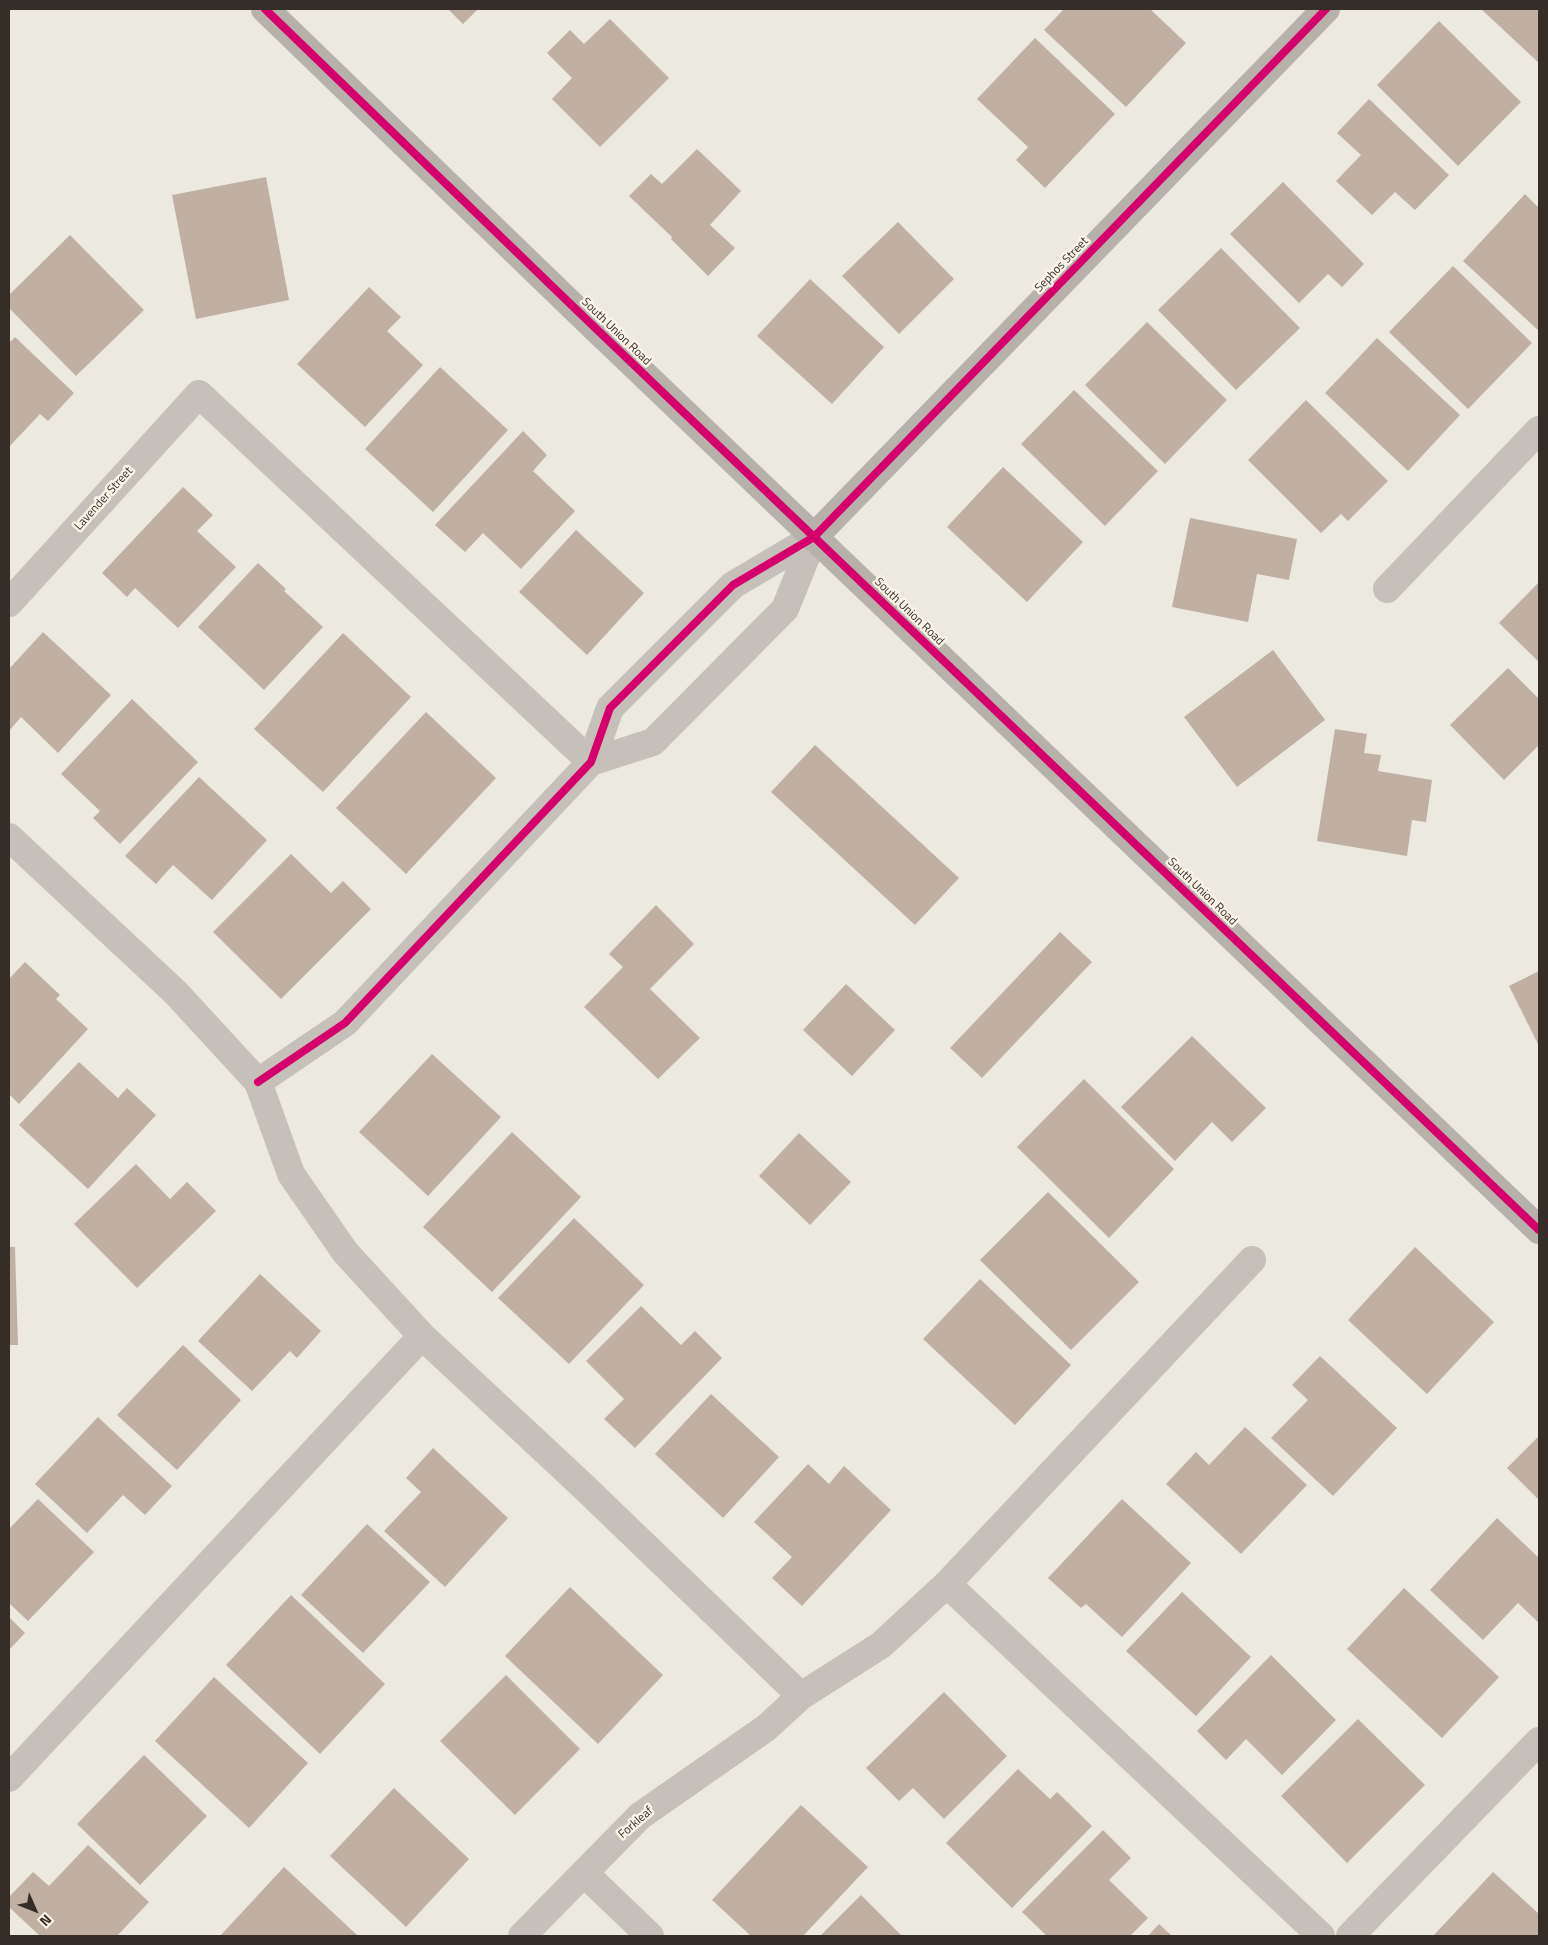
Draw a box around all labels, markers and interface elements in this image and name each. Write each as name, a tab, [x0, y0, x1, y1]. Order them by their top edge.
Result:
street label: Sephos Street	[1032, 235, 1092, 295]
street label: South Union Road	[578, 295, 654, 369]
street label: Lavender Street	[72, 464, 136, 534]
street label: South Union Road	[871, 575, 947, 649]
street label: South Union Road	[1164, 855, 1240, 929]
street label: Forkleaf	[616, 1804, 656, 1842]
north arrow	[10, 1885, 60, 1935]
text: N	[35, 1910, 57, 1932]

